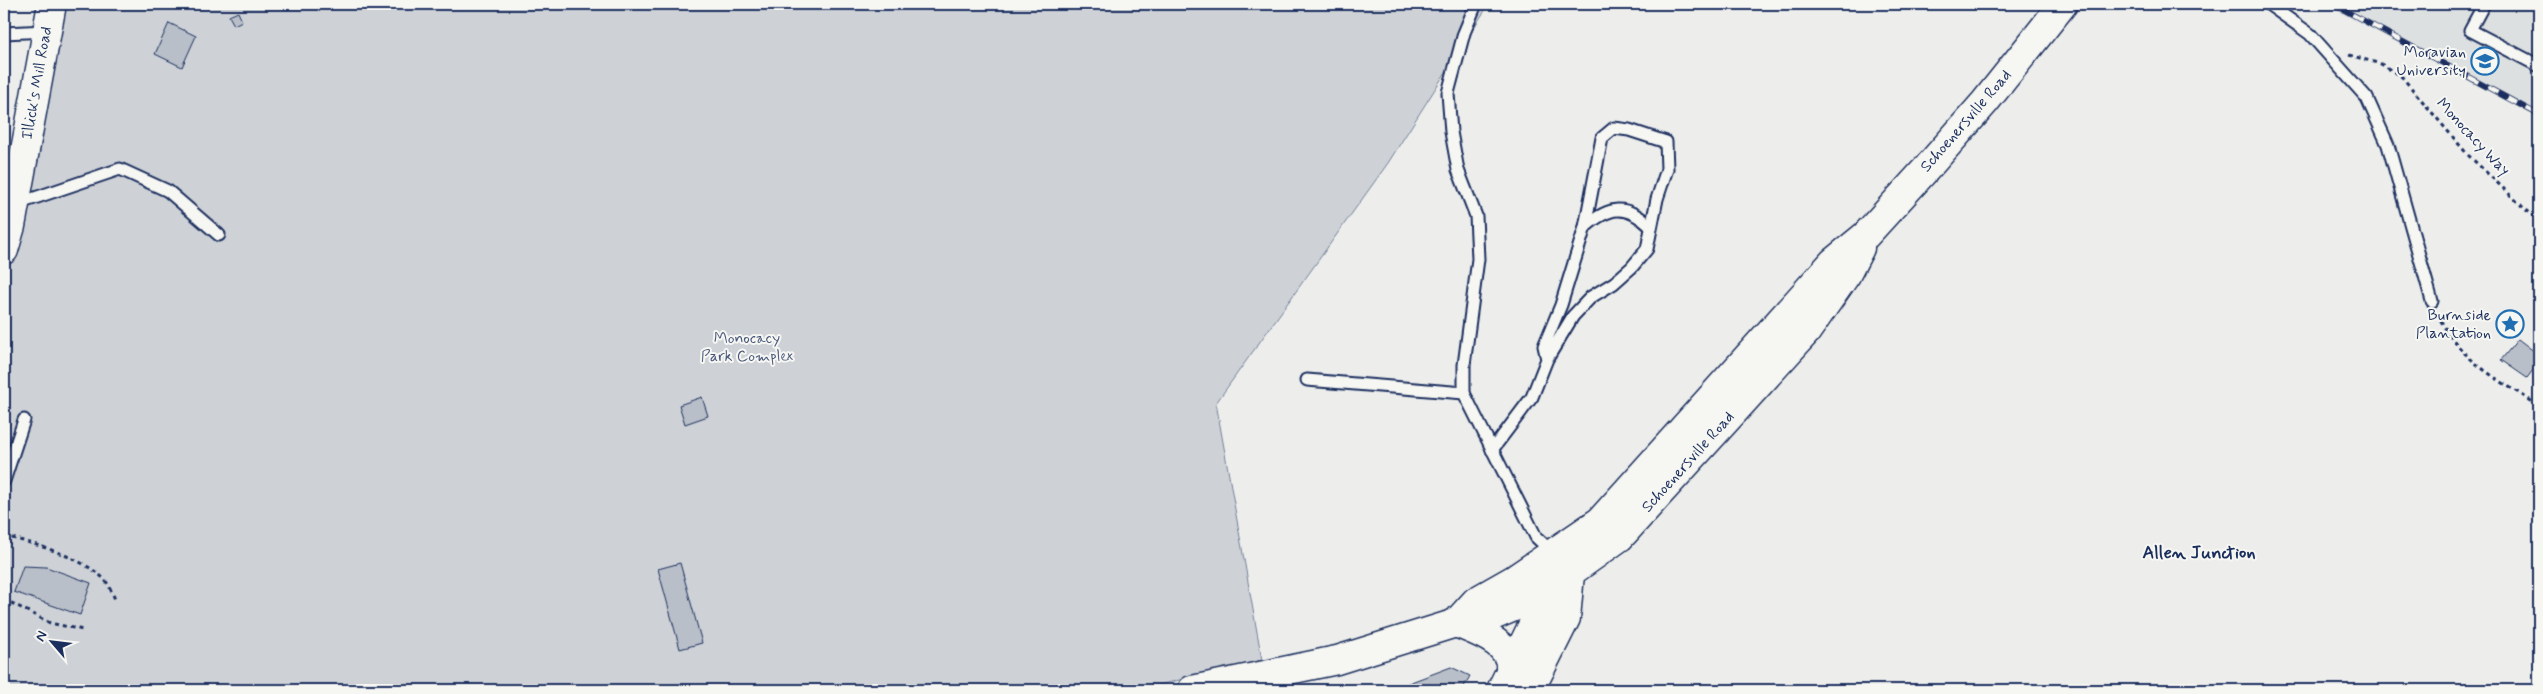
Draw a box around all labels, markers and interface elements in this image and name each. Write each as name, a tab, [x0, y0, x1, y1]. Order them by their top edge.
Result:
street label: Illick's Mill Road	[17, 25, 57, 141]
place label: Moravian University	[2396, 42, 2466, 81]
school or university icon: Moravian University	[2470, 46, 2500, 76]
street label: Schoenersville Road	[1916, 65, 2016, 177]
street label: Monocacy Way	[2431, 94, 2515, 180]
place label: Burnside Plantation	[2416, 305, 2491, 344]
place icon: Burnside Plantation	[2495, 309, 2525, 339]
park label: Monocacy Park Complex	[701, 328, 793, 367]
street label: Schoenersville Road	[1637, 407, 1739, 517]
district label: Allen Junction	[2142, 541, 2256, 565]
north arrow	[28, 616, 78, 666]
text: N	[31, 628, 52, 645]

